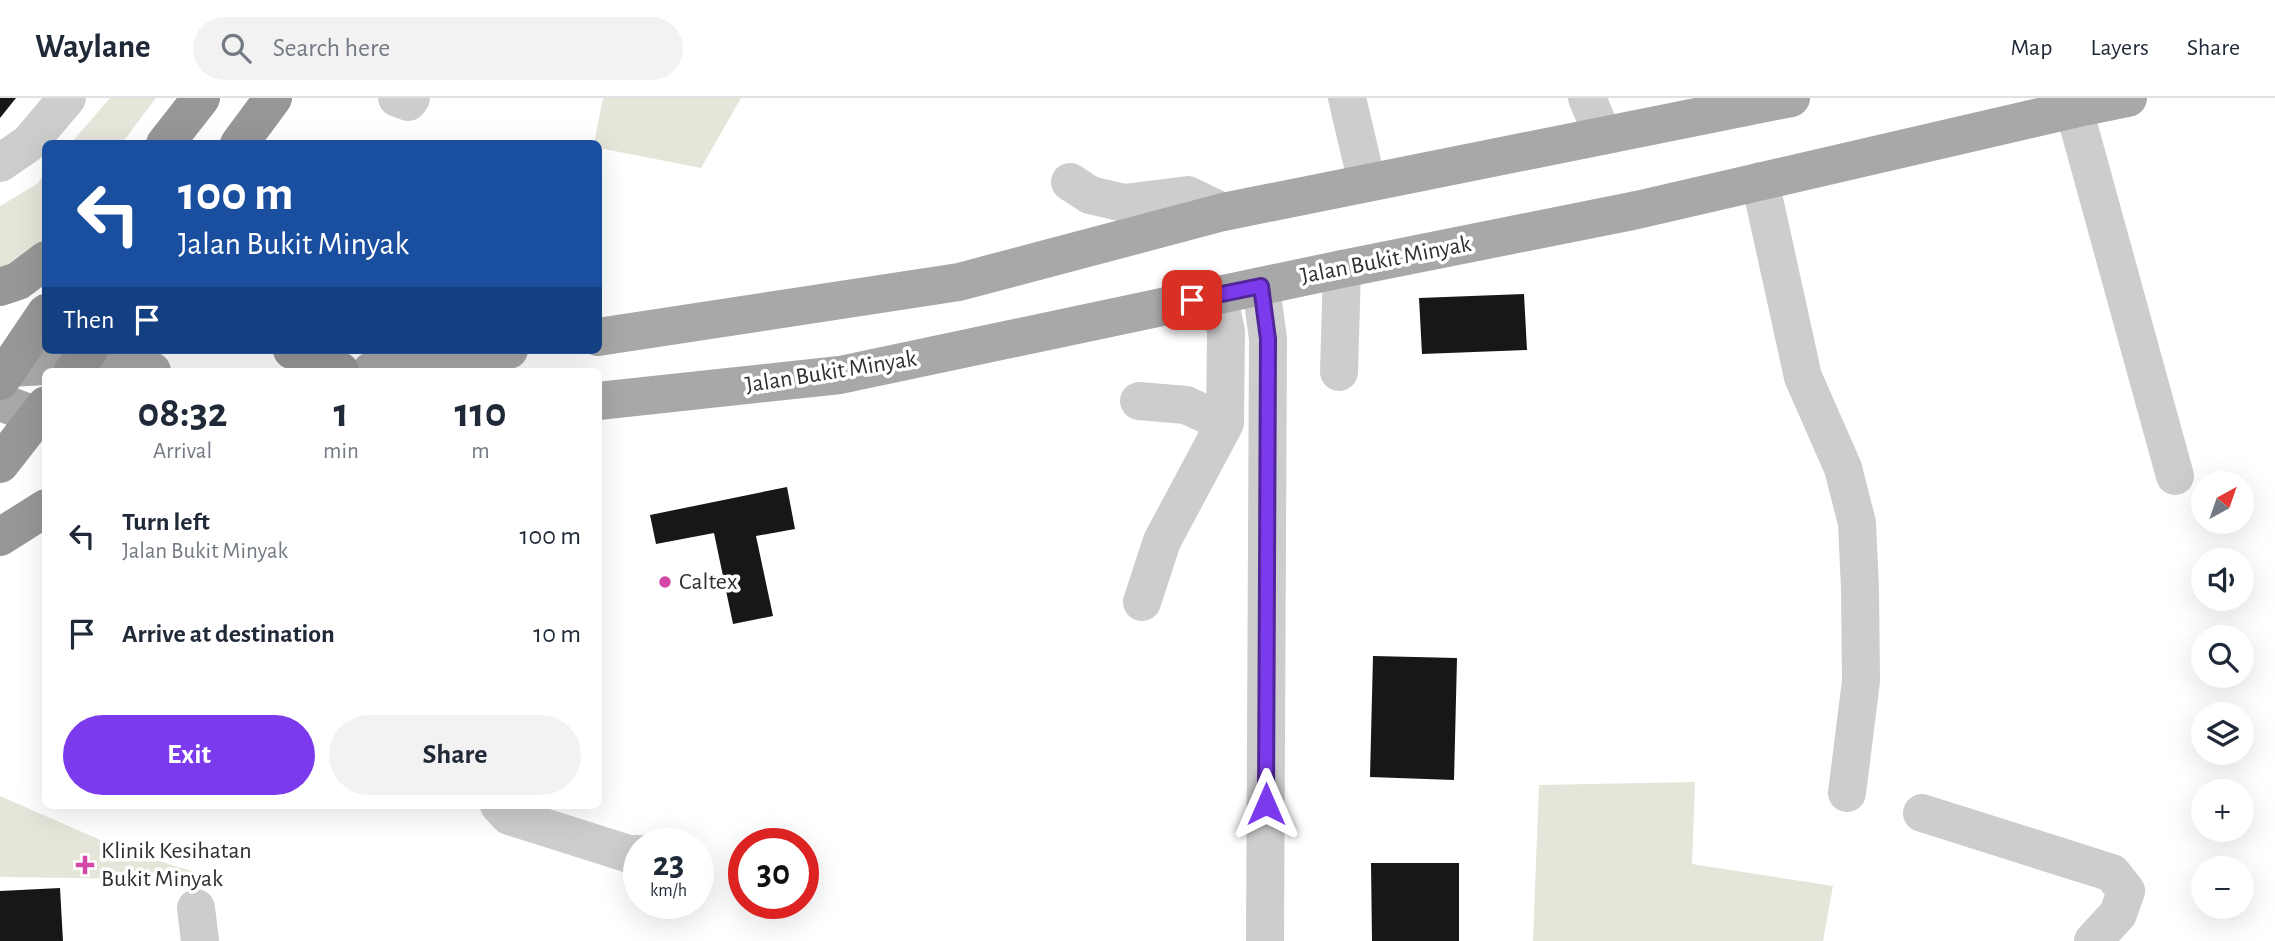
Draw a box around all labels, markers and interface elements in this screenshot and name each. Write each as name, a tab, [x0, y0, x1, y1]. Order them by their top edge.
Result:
search box	[193, 17, 683, 80]
icon: search	[217, 29, 255, 67]
text: Waylane	[35, 31, 151, 64]
text: Search here	[273, 35, 390, 61]
text: Map	[2010, 36, 2052, 60]
text: Layers	[2090, 36, 2149, 60]
text: Share	[2187, 36, 2240, 60]
icon: left	[63, 168, 154, 259]
text: 100 m	[178, 170, 294, 219]
text: Jalan Bukit Minyak	[178, 228, 409, 260]
street label: Jalan Bukit Minyak	[1299, 232, 1473, 288]
pin	[1162, 270, 1222, 330]
icon: arrive	[1173, 281, 1211, 319]
icon: arrive	[128, 301, 166, 339]
text: Then	[63, 307, 114, 333]
street label: Jalan Bukit Minyak	[744, 347, 918, 397]
text: 08:32	[137, 392, 228, 434]
text: 1	[333, 392, 349, 434]
text: 110	[454, 392, 507, 434]
text: Arrival	[153, 440, 212, 463]
text: min	[323, 440, 359, 463]
text: m	[471, 440, 490, 463]
north arrow	[2191, 471, 2254, 534]
map controls	[2191, 471, 2254, 919]
text: Turn left	[122, 509, 210, 535]
icon: left	[63, 517, 101, 555]
text: 100 m	[520, 523, 581, 549]
text: Jalan Bukit Minyak	[122, 540, 288, 563]
button: sound	[2191, 548, 2254, 611]
place label: Caltex	[679, 570, 738, 594]
marker: Caltex	[657, 574, 673, 590]
icon: arrive	[63, 615, 101, 653]
text: Arrive at destination	[122, 621, 335, 647]
text: 10 m	[533, 621, 581, 647]
button: search	[2191, 625, 2254, 688]
button: layers	[2191, 702, 2254, 765]
button: Exit	[63, 715, 315, 795]
button: Share	[329, 715, 581, 795]
position arrow	[1229, 767, 1303, 841]
button: +	[2191, 779, 2254, 842]
speed limit sign: 30	[728, 828, 819, 919]
place label: Klinik Kesihatan Bukit Minyak	[101, 839, 252, 891]
text: 23	[653, 847, 684, 882]
marker: Klinik Kesihatan Bukit Minyak	[75, 855, 95, 875]
button: −	[2191, 856, 2254, 919]
text: km/h	[650, 882, 687, 900]

